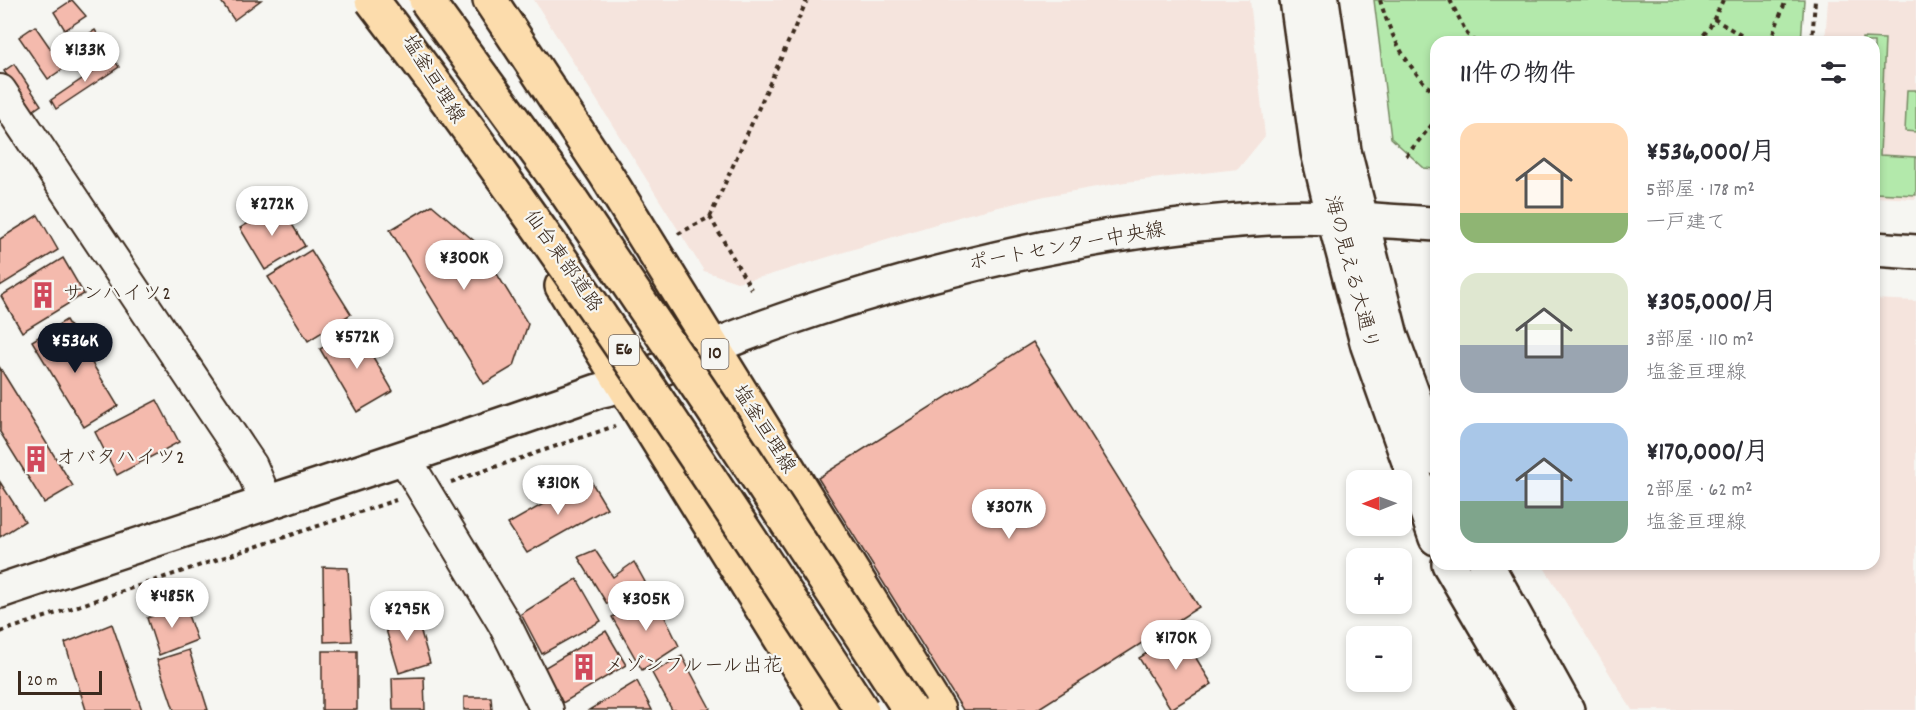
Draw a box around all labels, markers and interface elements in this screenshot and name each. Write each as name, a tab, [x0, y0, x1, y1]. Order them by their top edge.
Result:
street label: 塩釜亘理線	[394, 30, 470, 130]
pin: ¥133K	[43, 32, 127, 83]
text: ¥133K	[64, 37, 106, 65]
icon: filters	[1817, 56, 1850, 89]
text: 11件の物件	[1460, 57, 1575, 94]
text: ¥536,000/月	[1646, 135, 1776, 172]
icon: home	[1508, 147, 1580, 219]
text: 5部屋 · 178 m²	[1646, 177, 1755, 205]
pin: ¥272K	[230, 186, 314, 237]
text: ¥272K	[250, 191, 294, 219]
street label: 海の見える大通り	[1316, 193, 1384, 353]
street label: 仙台東部道路	[516, 205, 608, 319]
text: 一戸建て	[1646, 210, 1726, 238]
street label: ポートセンター中央線	[966, 217, 1168, 279]
pin: ¥300K	[422, 240, 506, 291]
text: ¥300K	[439, 245, 489, 273]
building icon: サンハイツ2	[28, 280, 58, 310]
place label: サンハイツ2	[63, 281, 171, 309]
text: ¥305,000/月	[1646, 285, 1777, 322]
icon: home	[1508, 297, 1580, 369]
pin: ¥572K	[315, 319, 399, 370]
pin: ¥536K	[33, 323, 117, 374]
text: ¥572K	[335, 324, 379, 352]
text: 3部屋 · 110 m²	[1646, 327, 1754, 355]
text: ¥536K	[52, 328, 98, 356]
road number: E6	[609, 335, 639, 365]
road number: 10	[702, 339, 728, 369]
text: 塩釜亘理線	[1646, 360, 1746, 388]
street label: 塩釜亘理線	[725, 380, 801, 480]
text: ¥170,000/月	[1646, 435, 1769, 472]
building icon: オバタハイツ2	[21, 444, 51, 474]
place label: オバタハイツ2	[56, 445, 185, 473]
icon: home	[1508, 447, 1580, 519]
pin: ¥310K	[516, 465, 600, 516]
text: ¥310K	[536, 470, 580, 498]
north arrow	[1346, 470, 1412, 536]
map controls	[1346, 470, 1412, 692]
text: 2部屋 · 62 m²	[1646, 477, 1753, 505]
pin: ¥307K	[967, 489, 1051, 540]
text: ¥307K	[986, 494, 1032, 522]
text: 塩釜亘理線	[1646, 510, 1746, 538]
button: +	[1346, 548, 1412, 614]
pin: ¥485K	[130, 578, 214, 629]
pin: ¥305K	[604, 581, 688, 632]
text: ¥485K	[150, 583, 194, 611]
text: ¥305K	[622, 586, 670, 614]
pin: ¥295K	[365, 591, 449, 642]
text: ¥295K	[384, 596, 430, 624]
pin: ¥170K	[1134, 620, 1218, 671]
text: ¥170K	[1155, 625, 1197, 653]
button: −	[1346, 626, 1412, 692]
building icon: メゾンフルール出花	[569, 652, 599, 682]
place label: メゾンフルール出花	[604, 653, 783, 681]
scale bar	[18, 668, 102, 696]
text: 20 m	[27, 670, 57, 693]

